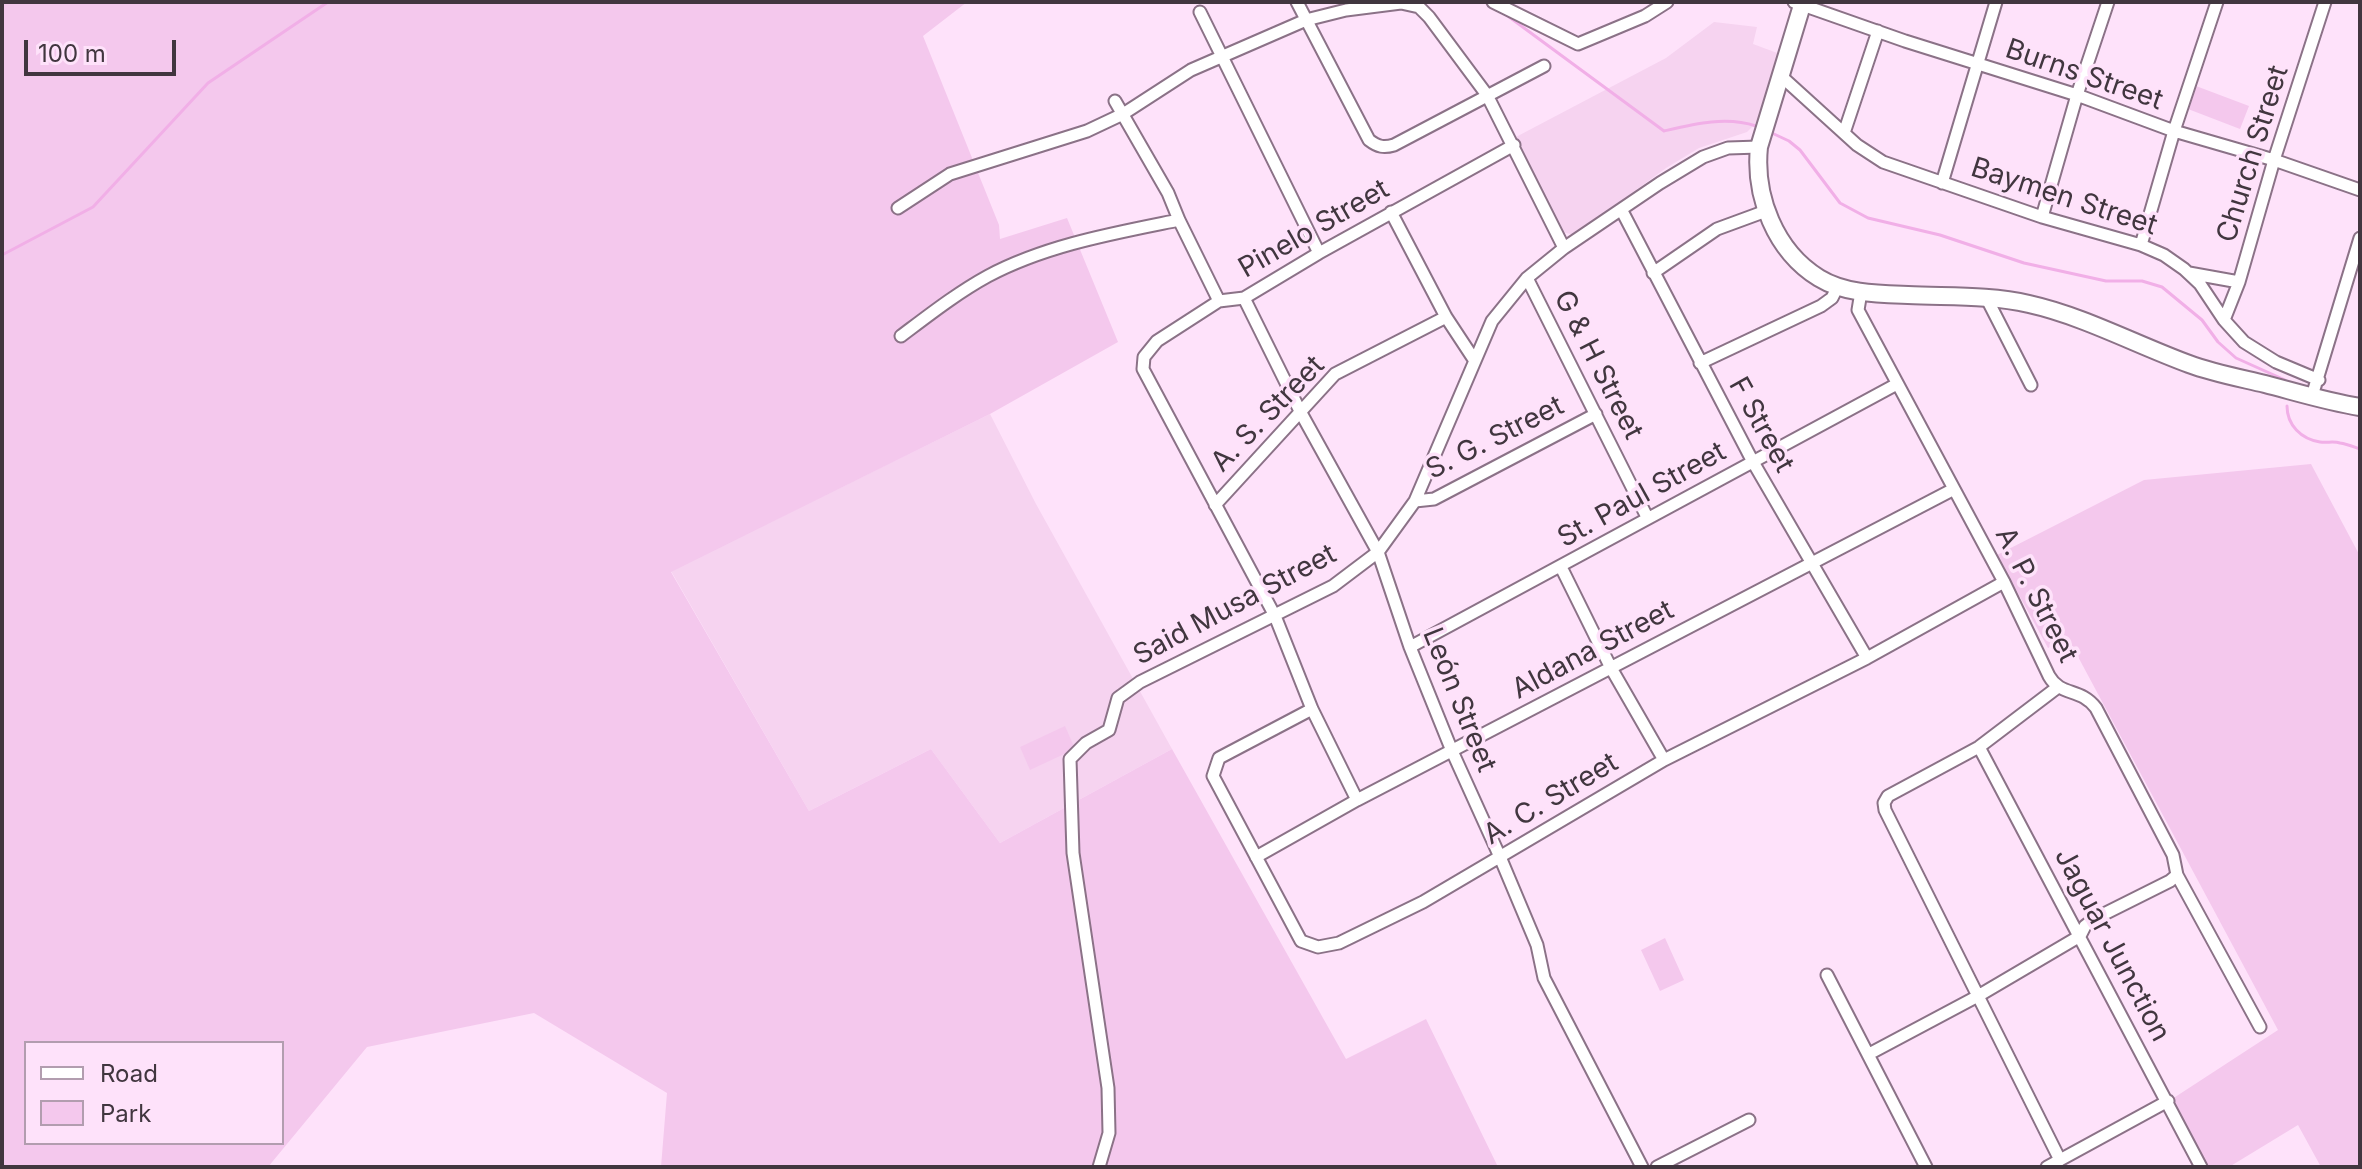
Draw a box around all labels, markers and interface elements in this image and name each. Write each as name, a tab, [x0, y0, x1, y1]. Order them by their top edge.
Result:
scale bar	[28, 24, 180, 74]
street label: Burns Street	[2001, 32, 2167, 118]
text: 100 m	[38, 39, 106, 68]
street label: Church Street	[2210, 62, 2296, 246]
street label: Baymen Street	[1967, 151, 2161, 243]
street label: Pinelo Street	[1233, 172, 1395, 286]
street label: G & H Street	[1546, 285, 1650, 445]
street label: A. S. Street	[1204, 349, 1332, 479]
street label: F Street	[1721, 372, 1801, 478]
street label: S. G. Street	[1421, 389, 1569, 487]
street label: St. Paul Street	[1552, 435, 1732, 555]
street label: A. P. Street	[1988, 522, 2084, 668]
street label: Said Musa Street	[1128, 537, 1342, 673]
street label: Aldana Street	[1506, 593, 1680, 707]
street label: León Street	[1415, 623, 1503, 777]
street label: A. C. Street	[1478, 746, 1624, 852]
street label: Jaguar Junction	[2047, 843, 2177, 1047]
legend	[24, 1041, 284, 1145]
text: Road	[100, 1059, 158, 1088]
text: Park	[100, 1099, 151, 1128]

